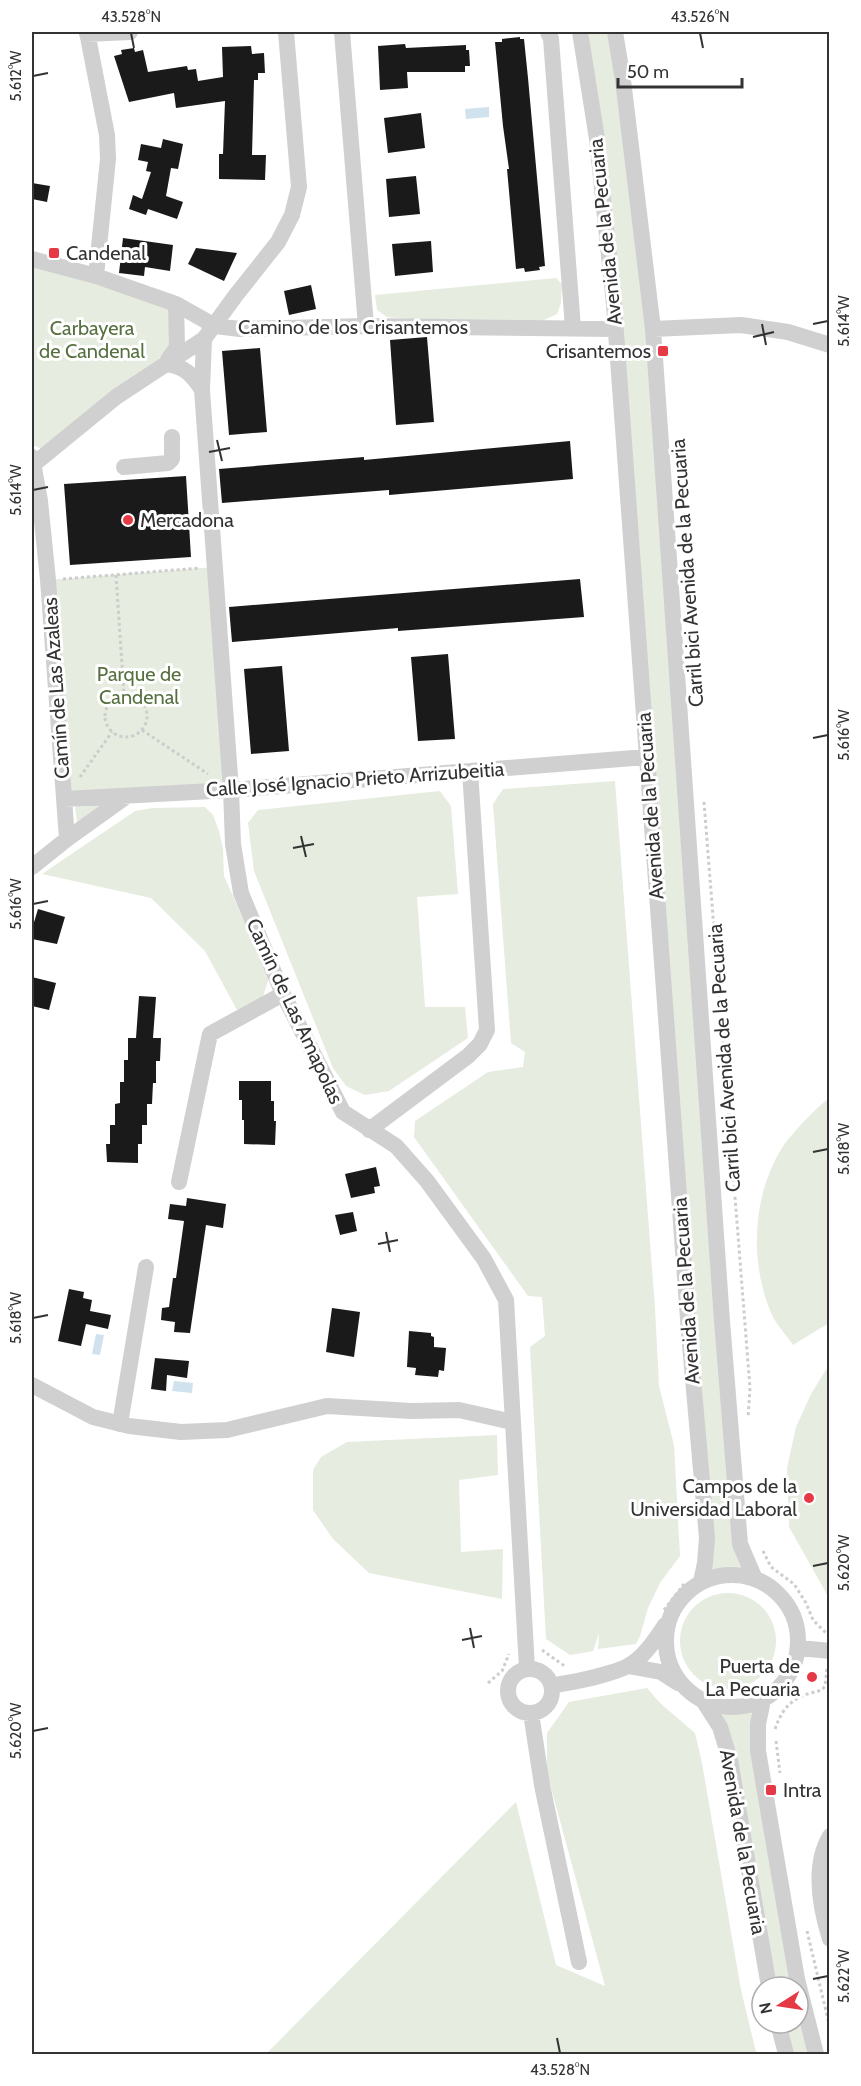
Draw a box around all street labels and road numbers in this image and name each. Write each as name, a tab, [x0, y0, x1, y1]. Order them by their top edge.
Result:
street label: Avenida de la Pecuaria	[583, 137, 627, 327]
street label: Camino de los Crisantemos	[238, 315, 468, 339]
street label: Carril bici Avenida de la Pecuaria	[666, 438, 708, 708]
street label: Camín de Las Azaleas	[38, 597, 74, 779]
street label: Avenida de la Pecuaria	[631, 711, 669, 900]
street label: Calle José Ignacio Prieto Arrizubeitia	[205, 757, 505, 801]
street label: Camín de Las Amapolas	[241, 914, 349, 1108]
street label: Carril bici Avenida de la Pecuaria	[703, 923, 745, 1193]
street label: Avenida de la Pecuaria	[667, 1196, 705, 1385]
street label: Avenida de la Pecuaria	[715, 1748, 771, 1937]

